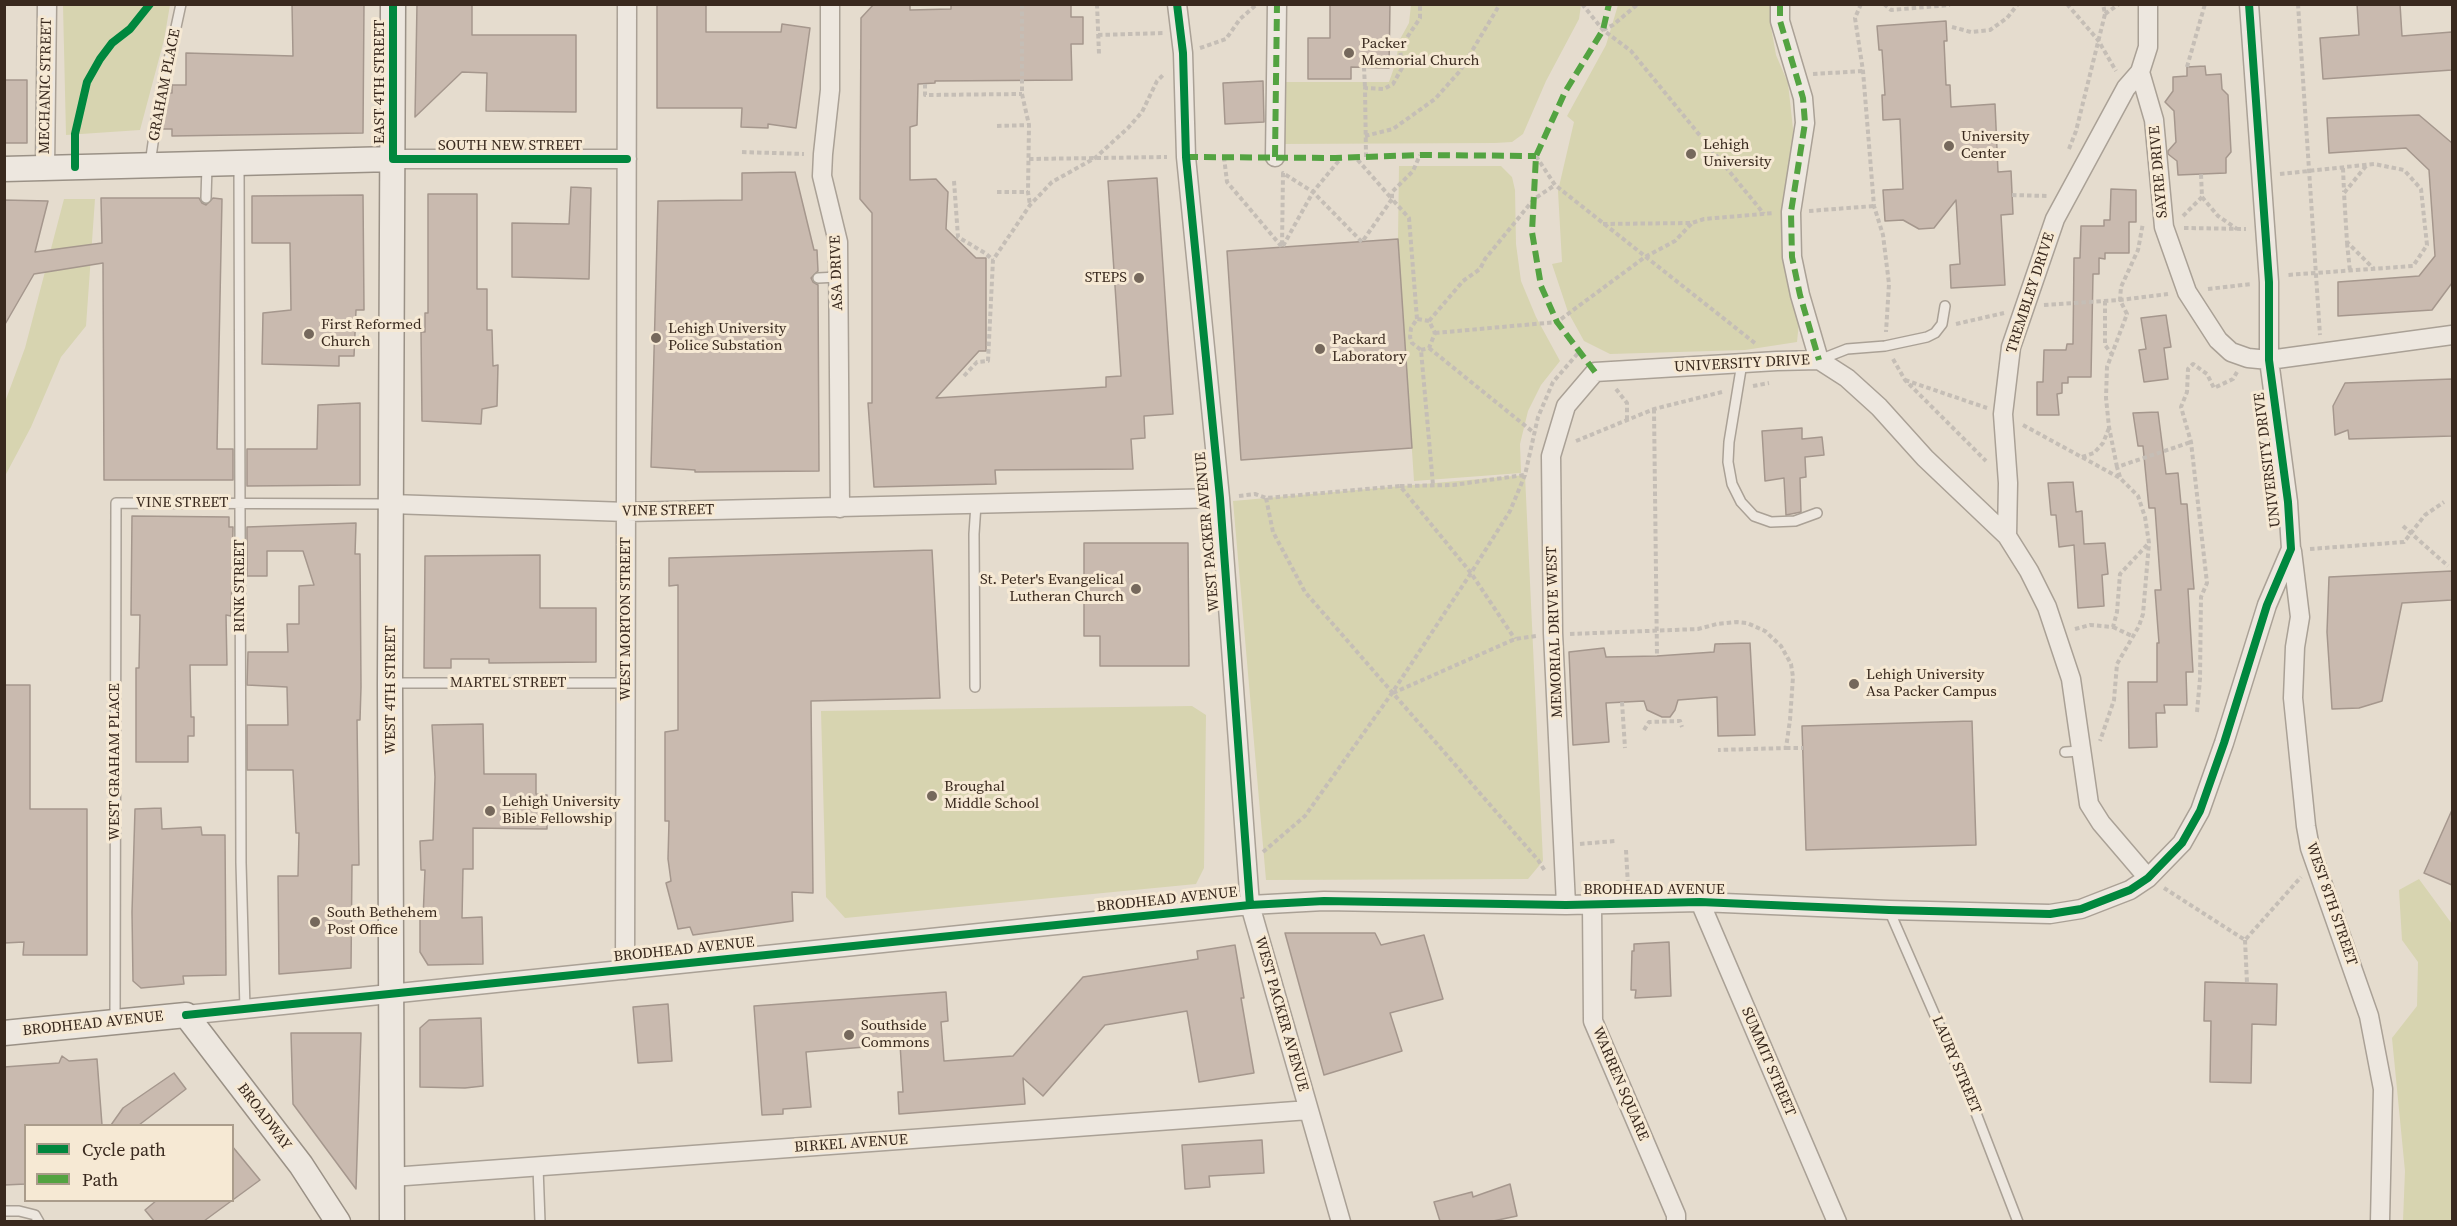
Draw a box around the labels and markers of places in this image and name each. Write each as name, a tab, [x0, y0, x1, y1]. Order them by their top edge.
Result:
place label: Packer Memorial Church	[1361, 35, 1480, 70]
marker: Packer Memorial Church	[1342, 46, 1356, 60]
place label: University Center	[1961, 128, 2029, 163]
place label: Lehigh University	[1703, 136, 1771, 171]
marker: University Center	[1942, 139, 1956, 153]
marker: Lehigh University	[1684, 147, 1698, 161]
place label: STEPS	[1085, 269, 1127, 287]
marker: STEPS	[1132, 271, 1146, 285]
place label: First Reformed Church	[321, 316, 422, 351]
place label: Lehigh University Police Substation	[668, 320, 786, 355]
marker: First Reformed Church	[302, 327, 316, 341]
marker: Lehigh University Police Substation	[649, 331, 663, 345]
place label: Packard Laboratory	[1332, 331, 1407, 366]
marker: Packard Laboratory	[1313, 342, 1327, 356]
place label: St. Peter's Evangelical Lutheran Church	[980, 571, 1124, 606]
marker: St. Peter's Evangelical Lutheran Church	[1129, 582, 1143, 596]
place label: Lehigh University Asa Packer Campus	[1866, 666, 1997, 701]
marker: Lehigh University Asa Packer Campus	[1847, 677, 1861, 691]
place label: Broughal Middle School	[944, 778, 1039, 813]
marker: Broughal Middle School	[925, 789, 939, 803]
place label: Lehigh University Bible Fellowship	[502, 793, 620, 828]
marker: Lehigh University Bible Fellowship	[483, 804, 497, 818]
place label: South Bethehem Post Office	[327, 904, 438, 939]
marker: South Bethehem Post Office	[308, 915, 322, 929]
place label: Southside Commons	[861, 1017, 930, 1052]
marker: Southside Commons	[842, 1028, 856, 1042]

